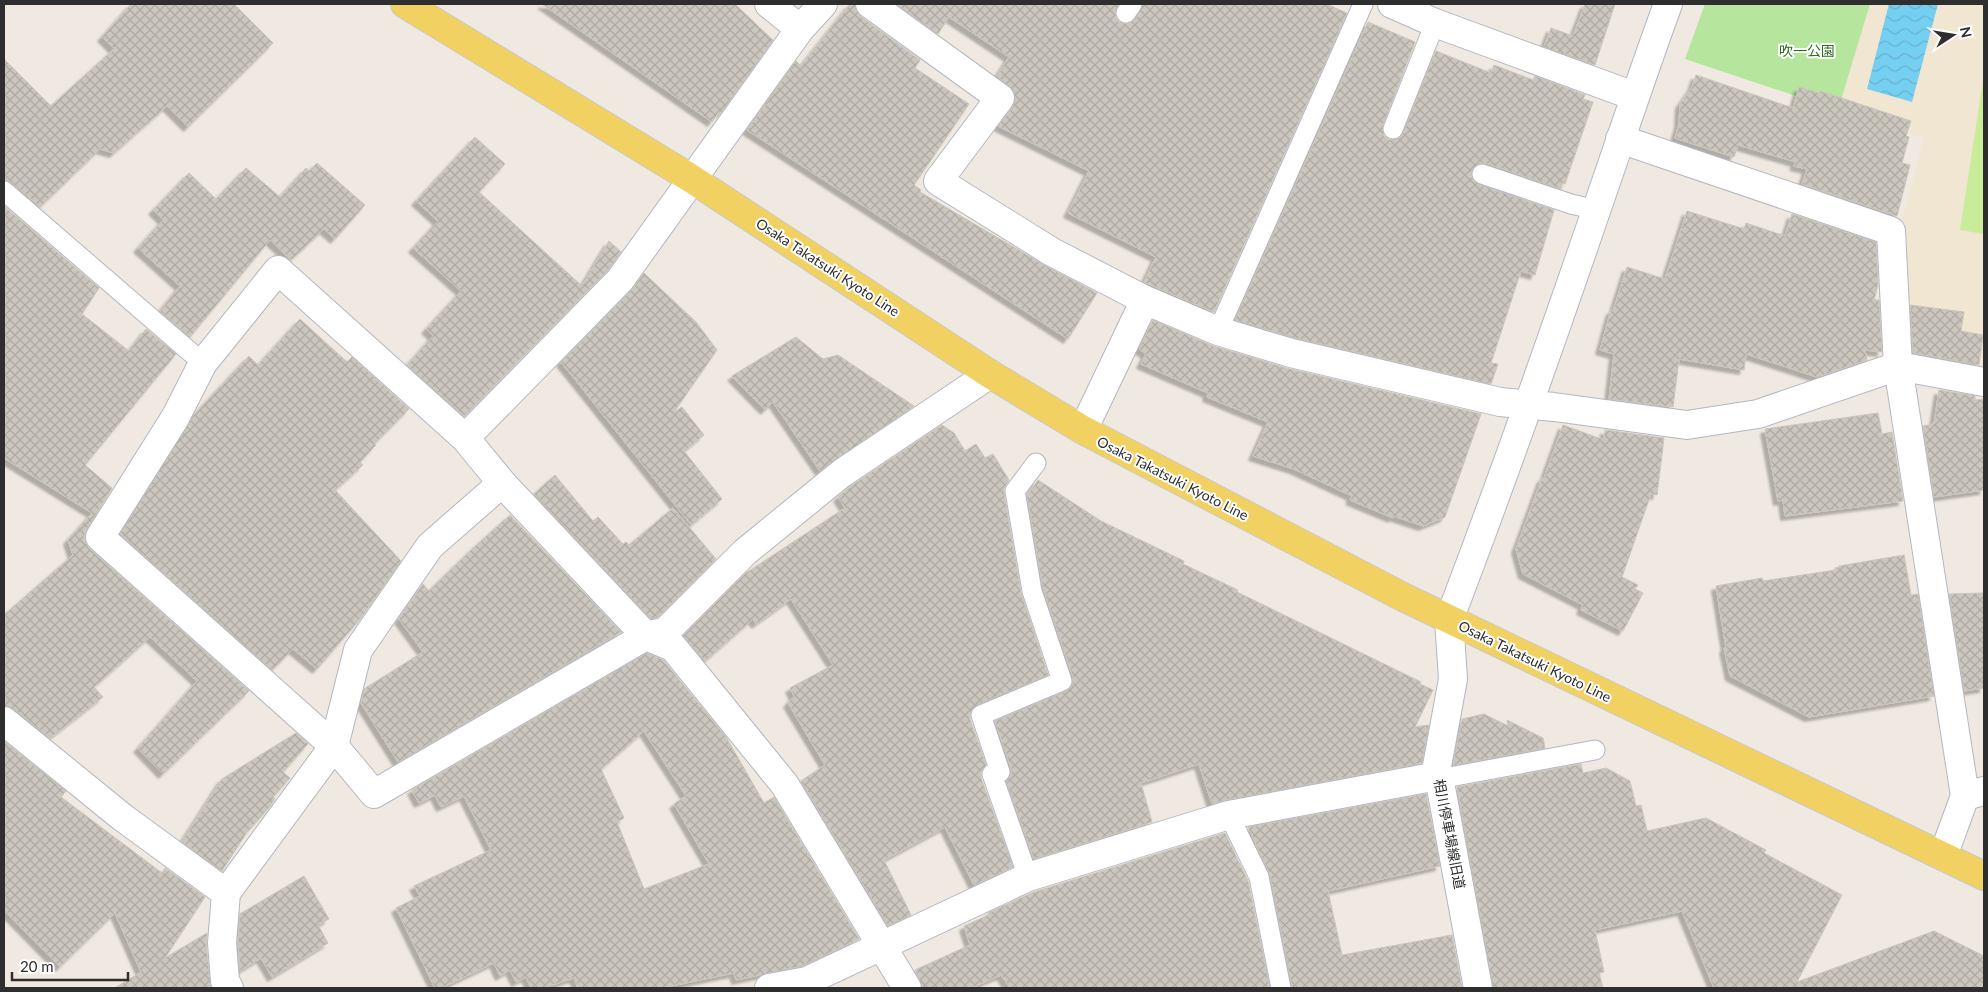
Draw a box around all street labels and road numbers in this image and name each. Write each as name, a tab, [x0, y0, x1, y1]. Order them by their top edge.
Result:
street label: Osaka Takatsuki Kyoto Line	[753, 214, 903, 320]
street label: Osaka Takatsuki Kyoto Line	[1094, 432, 1252, 524]
street label: Osaka Takatsuki Kyoto Line	[1456, 617, 1614, 705]
street label: 相川停車場線旧道	[1431, 777, 1469, 891]

